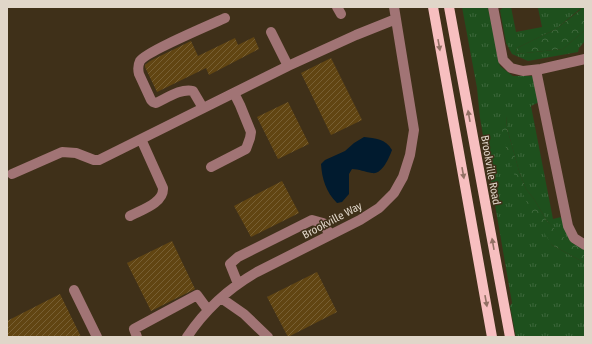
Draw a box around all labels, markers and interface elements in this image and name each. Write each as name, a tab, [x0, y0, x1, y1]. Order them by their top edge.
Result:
one-way arrow	[437, 39, 443, 51]
one-way arrow	[466, 110, 472, 122]
street label: Brookville Road	[478, 134, 503, 206]
one-way arrow	[460, 167, 466, 179]
street label: Brookville Way	[300, 199, 364, 242]
one-way arrow	[489, 237, 495, 250]
one-way arrow	[483, 295, 489, 307]

